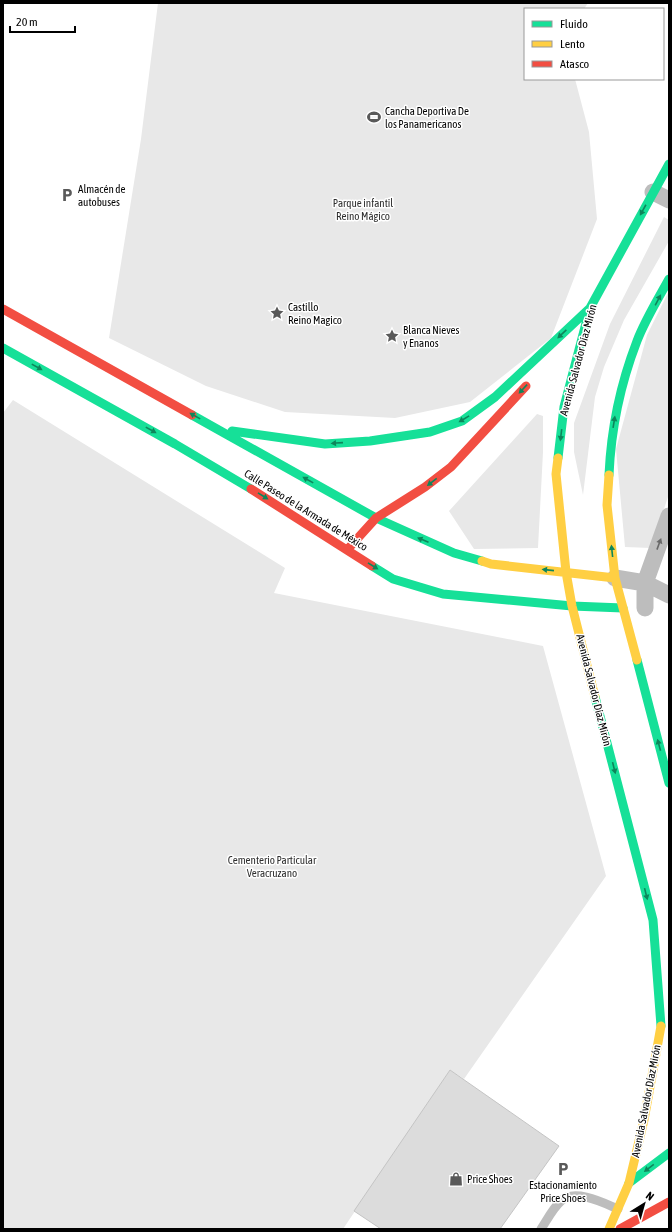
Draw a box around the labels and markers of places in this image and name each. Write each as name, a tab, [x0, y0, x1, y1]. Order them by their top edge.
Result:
place label: Cancha Deportiva De los Panamericanos	[385, 105, 469, 130]
sports icon: Cancha Deportiva De los Panamericanos	[366, 109, 382, 125]
place label: Almacén de autobuses	[78, 183, 125, 208]
parking icon: Almacén de autobuses	[59, 187, 75, 203]
place label: Castillo Reino Magico	[288, 301, 342, 326]
place icon: Castillo Reino Magico	[269, 305, 285, 321]
place label: Blanca Nieves y Enanos	[403, 324, 460, 349]
place icon: Blanca Nieves y Enanos	[384, 328, 400, 344]
parking icon: Estacionamiento Price Shoes	[555, 1161, 571, 1177]
shop icon: Price Shoes	[448, 1171, 464, 1187]
place label: Price Shoes	[467, 1173, 513, 1185]
place label: Estacionamiento Price Shoes	[529, 1179, 597, 1204]

